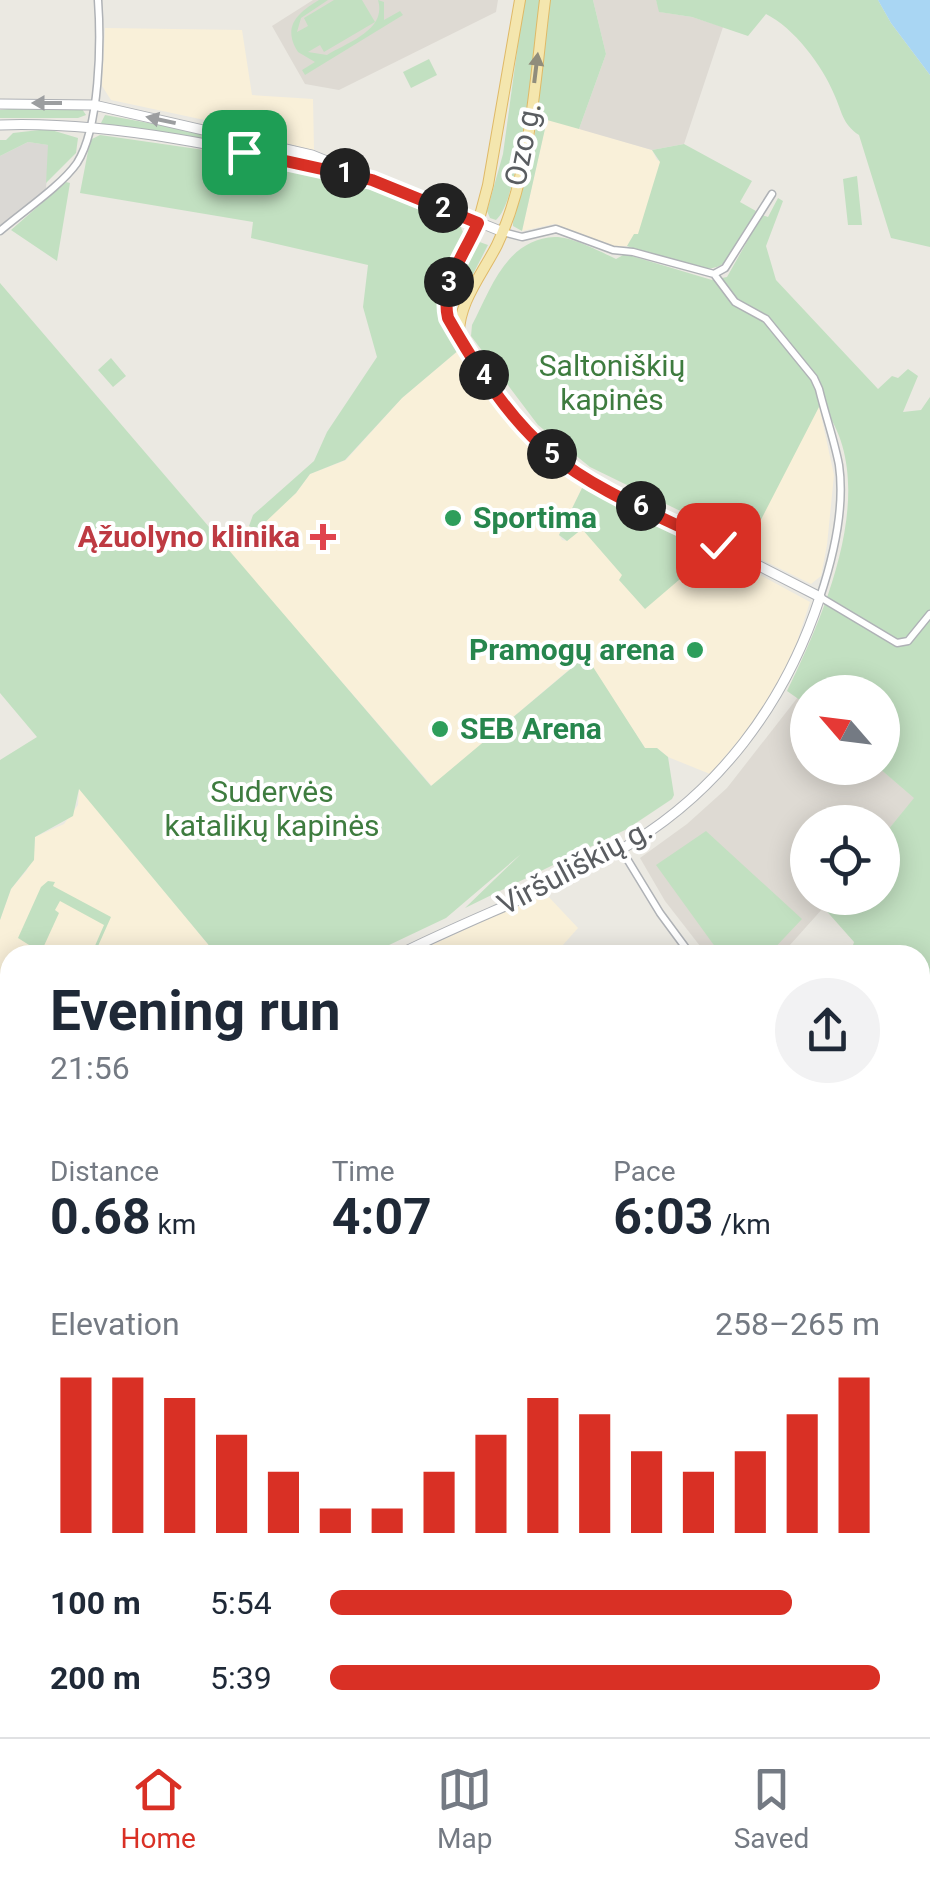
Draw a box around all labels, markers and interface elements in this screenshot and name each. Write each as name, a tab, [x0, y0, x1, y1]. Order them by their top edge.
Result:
one-way arrow	[528, 52, 544, 84]
one-way arrow	[30, 95, 62, 111]
street label: Ozo g.	[497, 99, 548, 189]
pin	[202, 110, 287, 195]
one-way arrow	[145, 111, 176, 127]
icon: arrive	[217, 125, 272, 180]
pin: 1	[320, 148, 370, 198]
text: 1	[337, 156, 353, 189]
pin: 2	[418, 183, 468, 233]
text: 2	[435, 191, 451, 224]
pin: 3	[424, 257, 474, 307]
text: 3	[441, 265, 457, 298]
park label: Saltoniškių kapinės	[539, 348, 685, 417]
pin: 4	[459, 350, 509, 400]
text: 4	[476, 358, 492, 391]
pin: 5	[527, 429, 577, 479]
text: 5	[544, 437, 560, 470]
pin: 6	[616, 481, 666, 531]
text: 6	[633, 489, 649, 522]
place label: Sportima	[473, 500, 597, 535]
pin	[676, 503, 761, 588]
marker: Sportima	[442, 507, 464, 529]
icon: check	[691, 518, 746, 573]
place label: Ąžuolyno klinika	[78, 519, 300, 554]
marker: Ąžuolyno klinika	[310, 524, 336, 550]
place label: Pramogų arena	[469, 632, 675, 667]
marker: Pramogų arena	[684, 639, 706, 661]
north arrow	[790, 675, 900, 785]
map controls	[790, 675, 900, 915]
place label: SEB Arena	[460, 711, 602, 746]
marker: SEB Arena	[429, 718, 451, 740]
park label: Sudervės katalikų kapinės	[164, 774, 380, 843]
button: locate	[790, 805, 900, 915]
street label: Viršuliškių g.	[492, 811, 658, 922]
button: share	[775, 978, 880, 1083]
text: Evening run	[50, 979, 341, 1043]
text: 21:56	[50, 1049, 130, 1087]
text: Distance	[50, 1155, 159, 1188]
text: Time	[332, 1155, 395, 1188]
text: Pace	[613, 1155, 676, 1188]
text: 0.68	[50, 1188, 151, 1246]
text: 4:07	[332, 1188, 432, 1246]
text: 6:03	[613, 1188, 713, 1246]
text: km	[151, 1208, 196, 1241]
text: /km	[713, 1208, 771, 1241]
text: Elevation	[50, 1305, 180, 1343]
text: 258–265 m	[715, 1305, 880, 1343]
text: 100 m	[50, 1584, 141, 1622]
text: 5:54	[210, 1584, 272, 1622]
text: 200 m	[50, 1659, 141, 1697]
text: 5:39	[210, 1659, 272, 1697]
tab: Home	[121, 1762, 196, 1855]
tab: Map	[437, 1762, 493, 1855]
tab: Saved	[734, 1762, 809, 1855]

